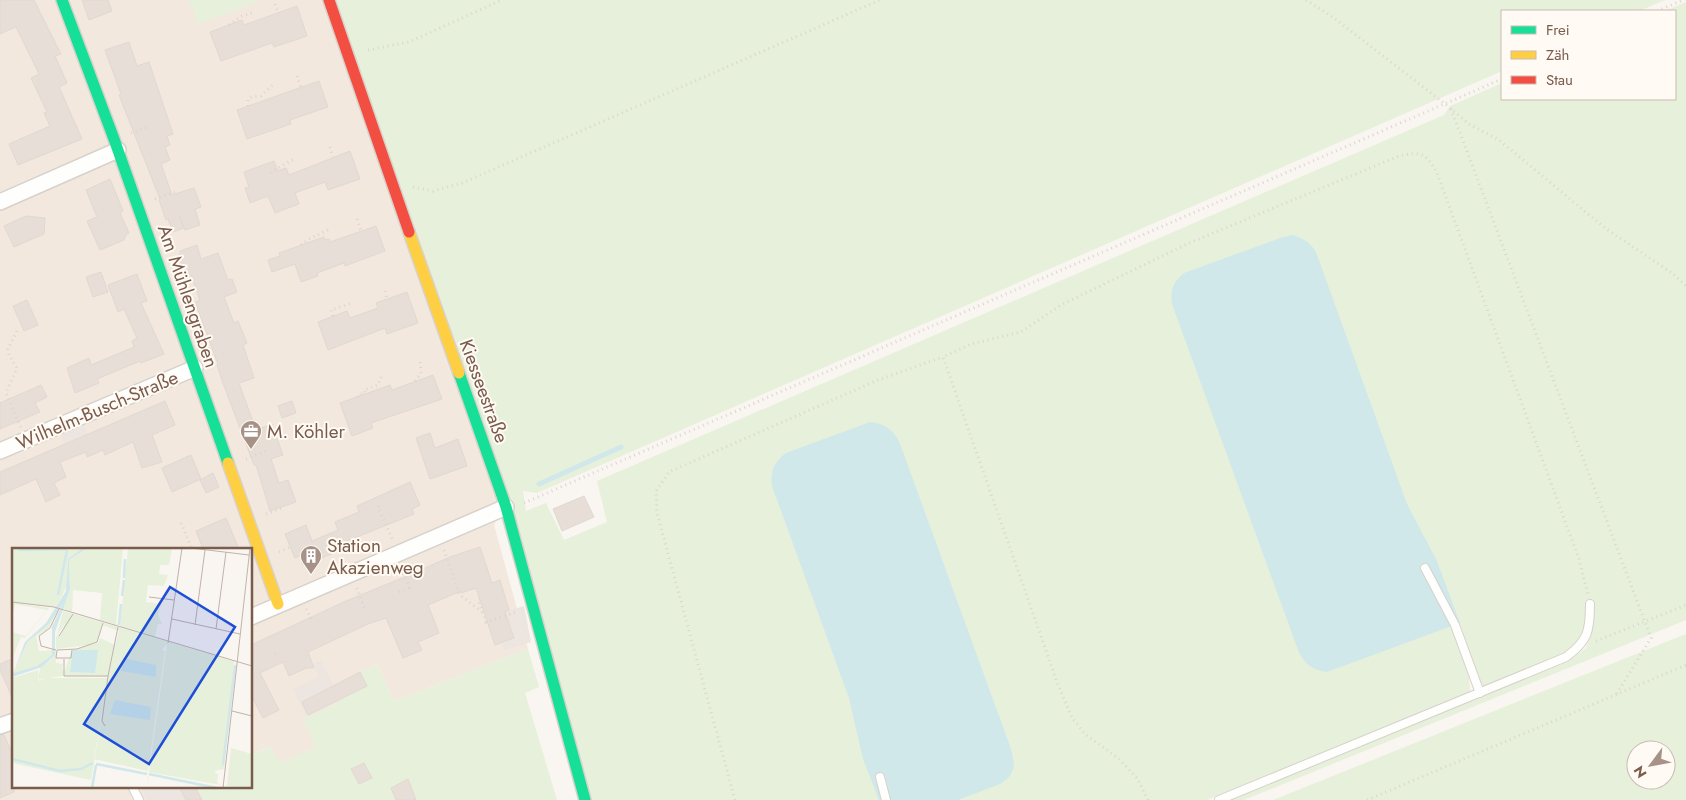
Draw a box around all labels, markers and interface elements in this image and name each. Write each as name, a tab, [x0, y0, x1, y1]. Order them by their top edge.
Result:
legend	[1501, 10, 1676, 100]
text: Frei	[1546, 19, 1570, 41]
text: Zäh	[1546, 44, 1569, 66]
text: Stau	[1546, 69, 1573, 91]
street label: Am Mühlengraben	[151, 221, 225, 371]
street label: Kiesseestraße	[453, 335, 515, 447]
street label: Wilhelm-Busch-Straße	[12, 364, 182, 456]
place label: M. Köhler	[267, 418, 345, 445]
office icon: M. Köhler	[239, 419, 263, 450]
place label: Station Akazienweg	[327, 532, 424, 581]
building icon: Station Akazienweg	[299, 544, 323, 575]
inset map	[12, 548, 252, 788]
north arrow	[1626, 740, 1676, 790]
text: N	[1629, 762, 1651, 782]

